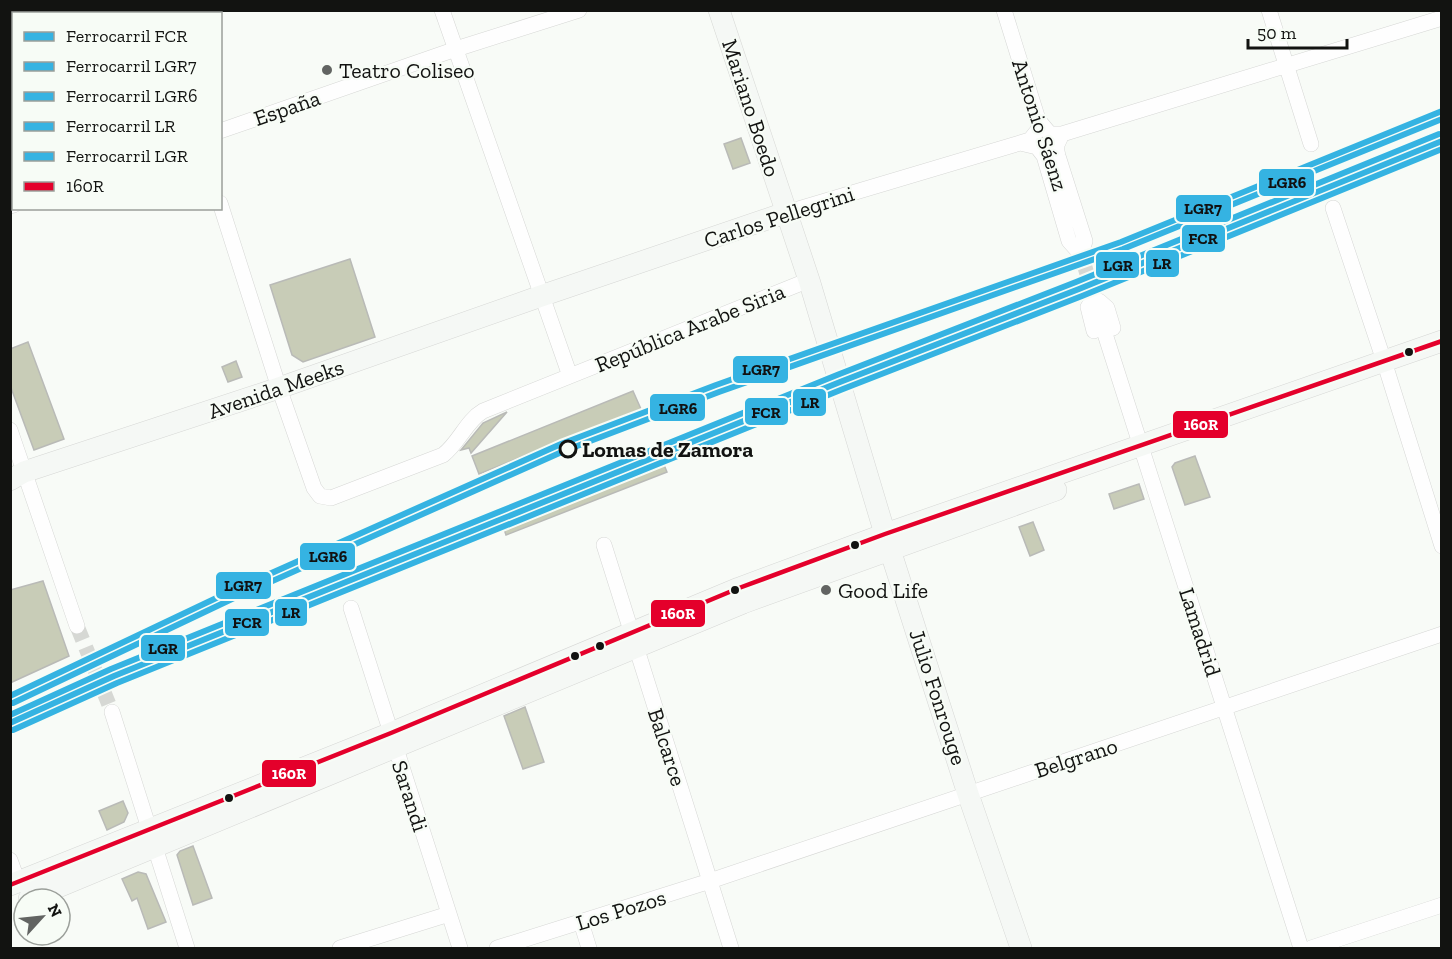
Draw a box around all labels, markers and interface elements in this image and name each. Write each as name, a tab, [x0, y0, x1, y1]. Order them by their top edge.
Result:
legend	[12, 12, 222, 210]
scale bar	[1248, 12, 1347, 50]
text: 50 m	[1257, 22, 1297, 44]
text: Ferrocarril FCR	[66, 25, 187, 47]
street label: Mariano Boedo	[716, 36, 786, 180]
text: Ferrocarril LGR7	[66, 55, 197, 77]
street label: Antonio Sáenz	[1006, 56, 1074, 194]
place label: Teatro Coliseo	[339, 57, 475, 84]
marker: Teatro Coliseo	[320, 63, 334, 77]
street label: España	[250, 84, 324, 132]
text: Ferrocarril LGR6	[66, 85, 197, 107]
text: Ferrocarril LR	[66, 115, 175, 137]
text: Ferrocarril LGR	[66, 145, 188, 167]
line badge: LGR6	[1258, 168, 1315, 197]
text: LGR6	[1268, 173, 1307, 192]
text: 160R	[66, 175, 104, 197]
street label: Carlos Pellegrini	[700, 180, 858, 254]
line badge: LGR7	[1175, 194, 1232, 223]
text: LGR7	[1184, 199, 1222, 218]
line badge: FCR	[1181, 224, 1226, 253]
text: FCR	[1188, 229, 1219, 248]
line badge: LR	[1145, 249, 1180, 278]
line badge: LGR	[1095, 251, 1140, 279]
text: LR	[1152, 254, 1172, 273]
text: LGR	[1103, 256, 1134, 275]
street label: República Arabe Siria	[591, 277, 789, 378]
unlabelled marker	[1403, 346, 1415, 358]
street label: Avenida Meeks	[205, 353, 347, 425]
line badge: LGR7	[732, 355, 789, 384]
text: LGR7	[742, 360, 780, 379]
line badge: LR	[792, 388, 827, 417]
line badge: LGR6	[649, 393, 706, 422]
text: LR	[800, 393, 820, 412]
line badge: FCR	[744, 397, 789, 426]
text: LGR6	[659, 399, 698, 418]
text: FCR	[751, 403, 782, 422]
line badge: 160R	[1172, 410, 1229, 439]
text: 160R	[1184, 415, 1219, 434]
place label: Lomas de Zamora	[582, 436, 753, 463]
marker: Lomas de Zamora	[559, 440, 577, 458]
unlabelled marker	[849, 539, 861, 551]
line badge: LGR6	[299, 542, 356, 571]
text: LGR6	[309, 547, 348, 566]
line badge: LGR7	[215, 571, 272, 600]
text: LGR7	[224, 576, 262, 595]
place label: Good Life	[838, 577, 928, 604]
marker: Good Life	[819, 583, 833, 597]
unlabelled marker	[729, 584, 741, 596]
street label: Lamadrid	[1173, 584, 1227, 680]
line badge: LR	[274, 598, 308, 627]
line badge: 160R	[650, 599, 706, 628]
text: LR	[281, 603, 301, 622]
text: 160R	[661, 604, 696, 623]
line badge: FCR	[224, 608, 270, 637]
text: FCR	[232, 613, 263, 632]
street label: Julio Fonrouge	[903, 626, 973, 768]
line badge: LGR	[140, 634, 186, 662]
text: LGR	[148, 639, 179, 658]
unlabelled marker	[594, 640, 606, 652]
unlabelled marker	[569, 650, 581, 662]
street label: Balcarce	[642, 705, 692, 789]
street label: Belgrano	[1031, 732, 1121, 784]
street label: Sarandi	[386, 757, 434, 835]
line badge: 160R	[261, 759, 317, 788]
text: 160R	[272, 764, 307, 783]
unlabelled marker	[223, 792, 235, 804]
street label: Los Pozos	[573, 884, 669, 936]
north arrow	[12, 887, 72, 947]
text: N	[44, 901, 66, 920]

